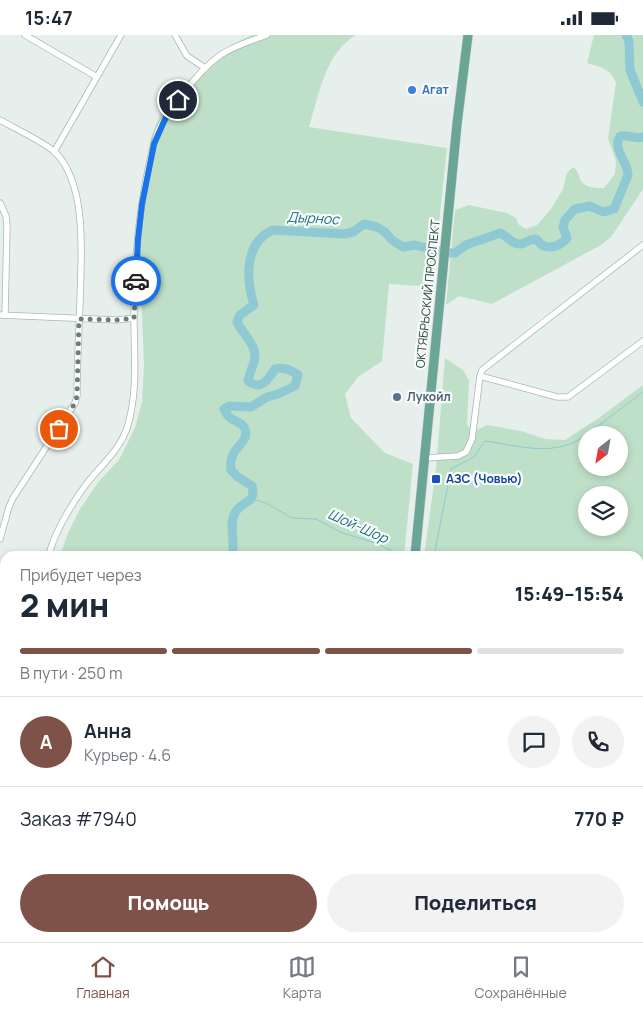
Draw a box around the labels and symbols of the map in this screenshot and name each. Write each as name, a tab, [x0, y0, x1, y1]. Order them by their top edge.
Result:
pin	[157, 79, 199, 121]
place label: Агат	[422, 81, 450, 98]
marker: Агат	[406, 84, 418, 96]
water label: Дырнос	[286, 207, 341, 228]
street label: ОКТЯБРЬСКИЙ ПРОСПЕКТ	[411, 218, 444, 369]
courier	[111, 256, 161, 306]
place label: Лукойл	[407, 388, 451, 405]
marker: Лукойл	[391, 391, 403, 403]
pin	[38, 408, 80, 450]
north arrow	[578, 426, 628, 476]
place label: АЗС (Човью)	[446, 470, 522, 487]
marker: АЗС (Човью)	[430, 473, 442, 485]
water label: Шой-Шор	[325, 504, 392, 548]

